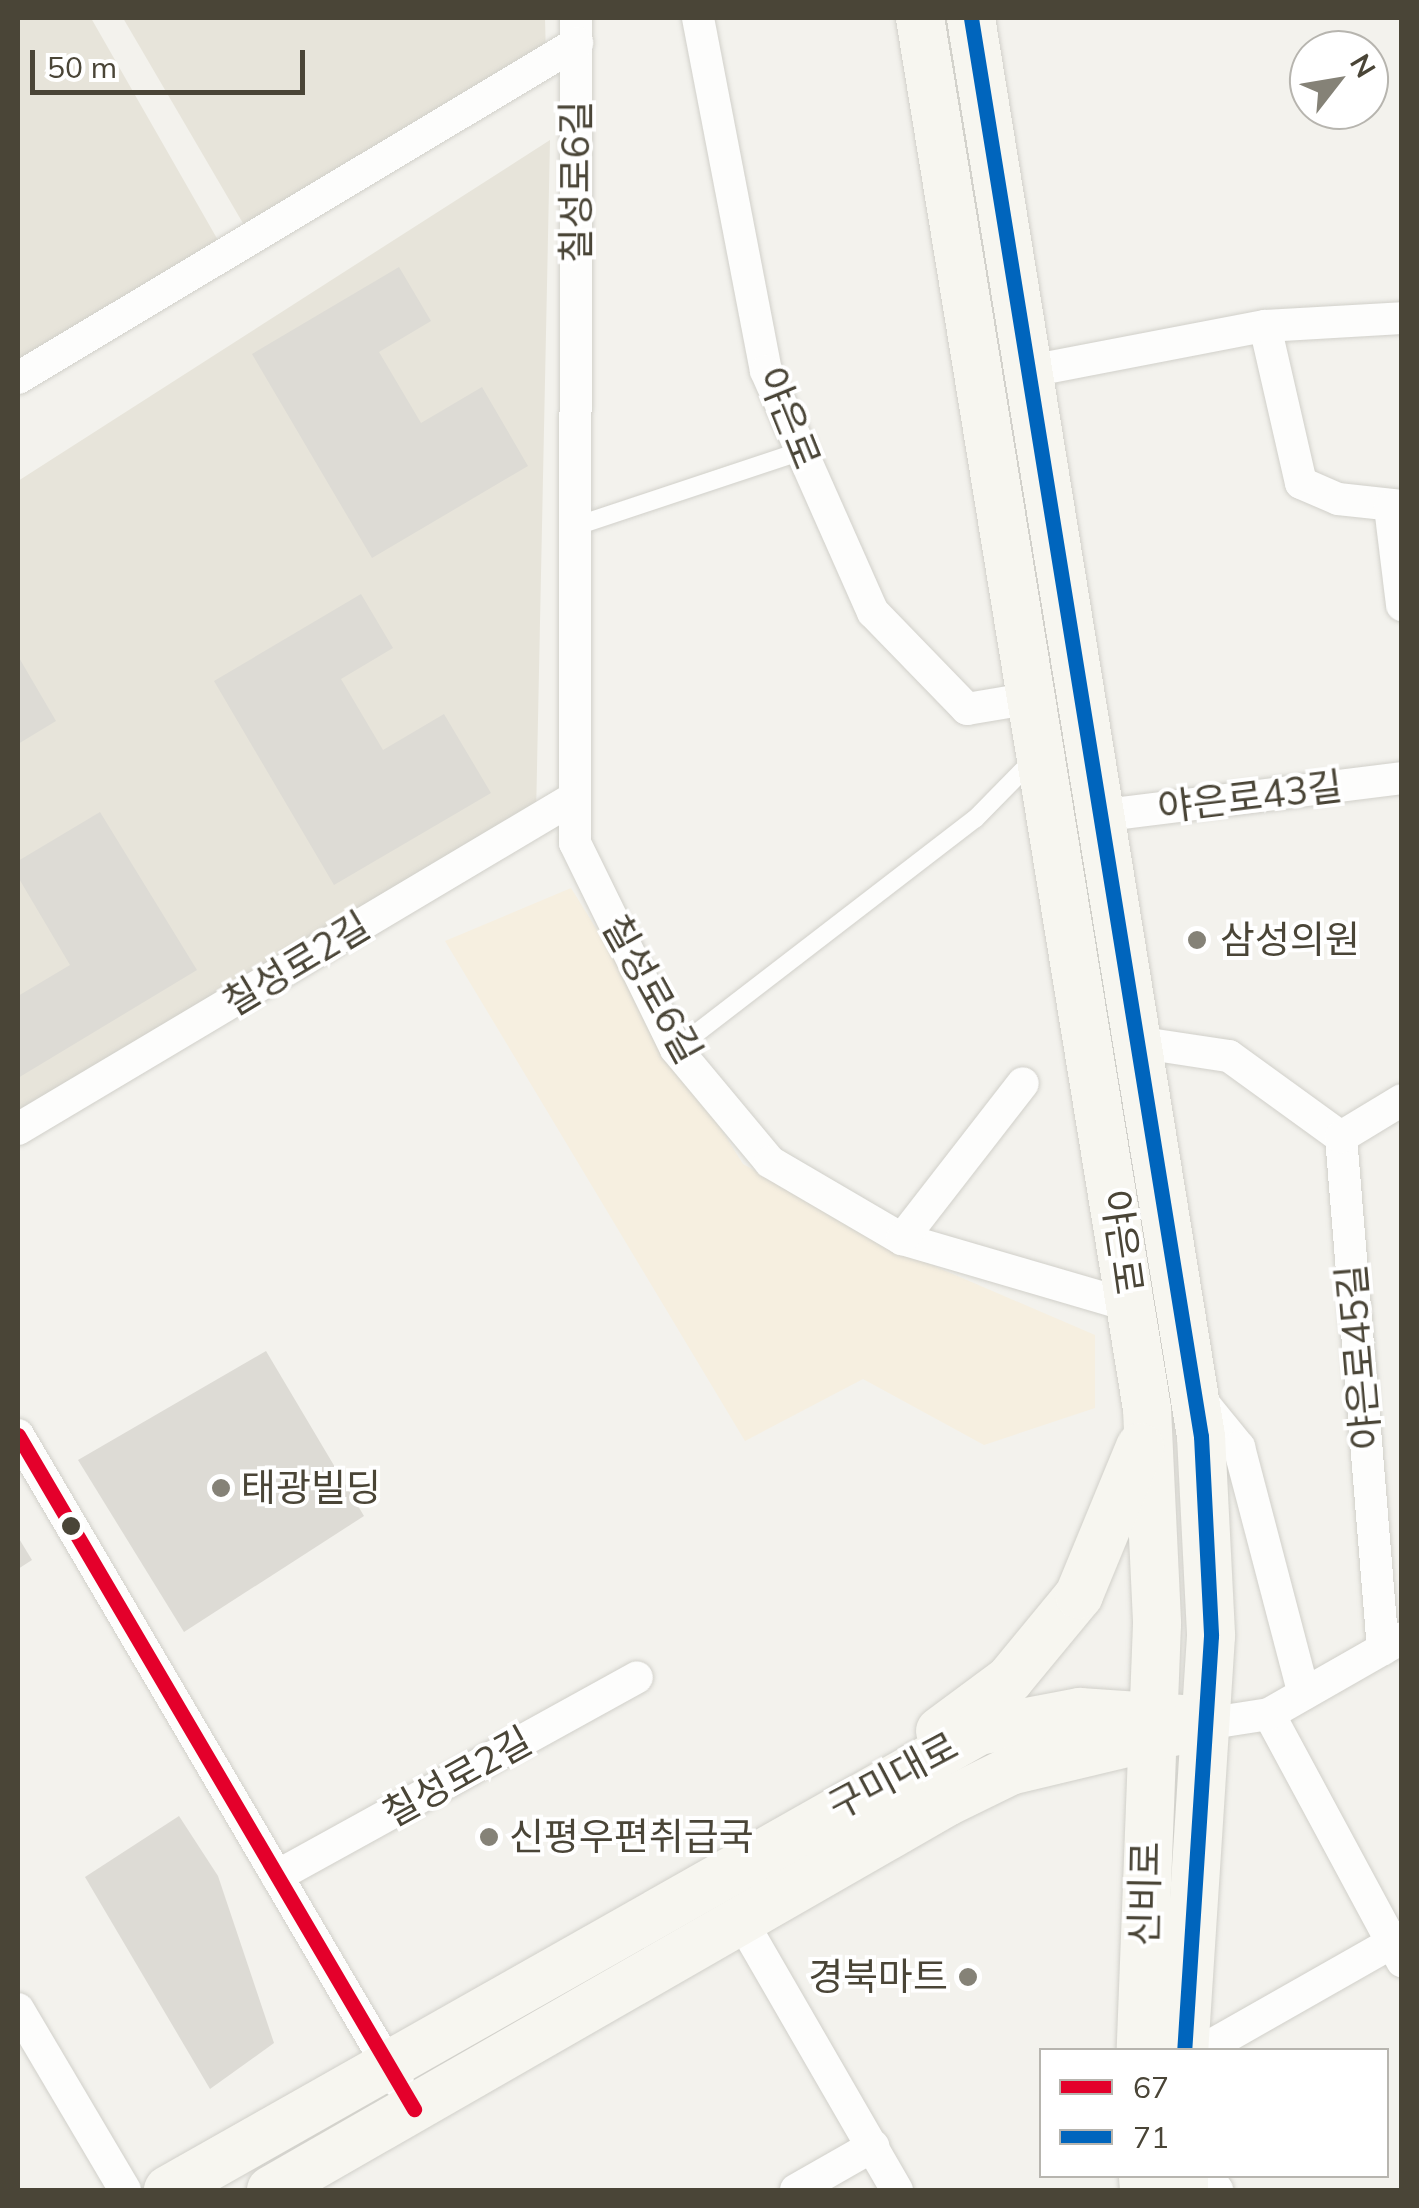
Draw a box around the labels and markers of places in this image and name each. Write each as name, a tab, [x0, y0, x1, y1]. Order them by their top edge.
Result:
place label: 삼성의원	[1220, 917, 1360, 963]
marker: 삼성의원	[1184, 927, 1210, 953]
place label: 태광빌딩	[241, 1465, 381, 1511]
marker: 태광빌딩	[210, 1477, 232, 1499]
unlabelled marker	[61, 1516, 81, 1536]
place label: 신평우편취급국	[509, 1814, 754, 1860]
marker: 신평우편취급국	[478, 1826, 500, 1848]
place label: 경북마트	[808, 1954, 948, 2000]
marker: 경북마트	[957, 1966, 979, 1988]

